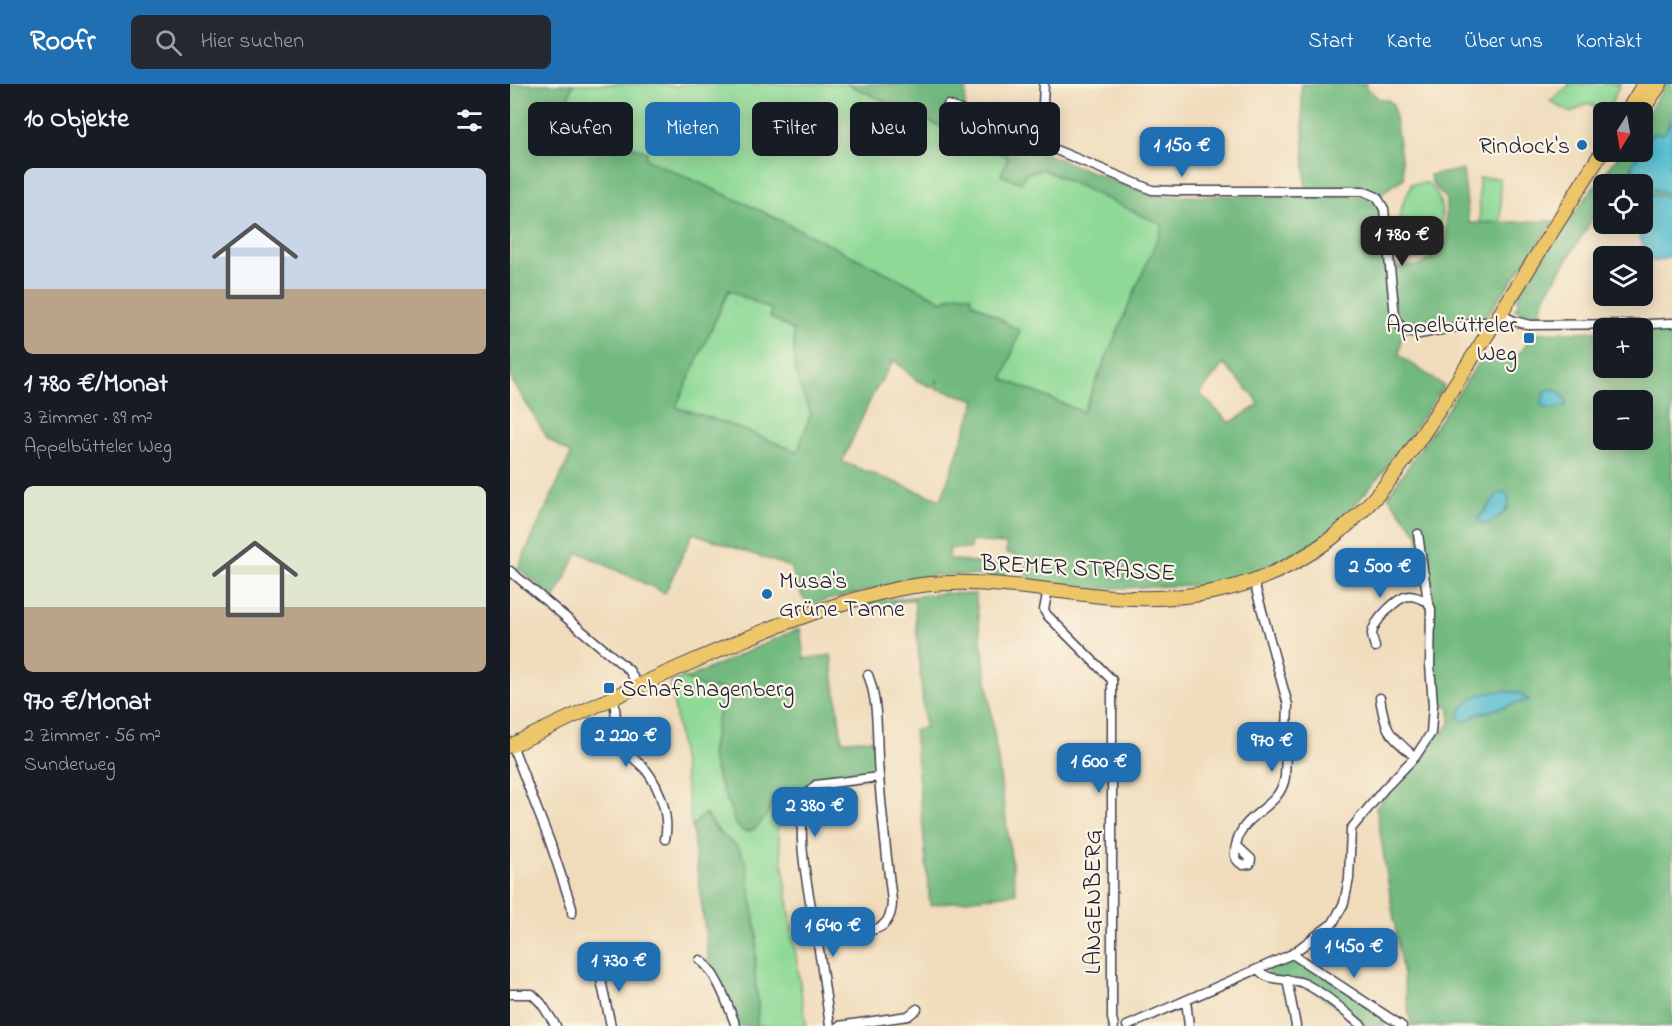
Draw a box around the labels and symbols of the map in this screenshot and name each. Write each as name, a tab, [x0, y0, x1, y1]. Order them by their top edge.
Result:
north arrow	[1593, 102, 1653, 162]
pin: 1 150 €	[1127, 127, 1237, 178]
place label: Rindock's	[1479, 130, 1570, 165]
marker: Rindock's	[1575, 138, 1589, 152]
pin: 1 780 €	[1347, 216, 1457, 267]
place label: Appelbütteler Weg	[1386, 309, 1518, 372]
marker: Appelbütteler Weg	[1522, 331, 1536, 345]
street label: BREMER STRASSE	[979, 547, 1176, 592]
pin: 2 500 €	[1325, 548, 1435, 599]
place label: Musa's Grüne Tanne	[779, 565, 905, 628]
marker: Musa's Grüne Tanne	[760, 587, 774, 601]
place label: Schafshagenberg	[621, 673, 794, 708]
marker: Schafshagenberg	[602, 681, 616, 695]
pin: 2 220 €	[571, 717, 681, 768]
pin: 970 €	[1230, 722, 1314, 773]
pin: 1 600 €	[1044, 743, 1154, 794]
pin: 2 380 €	[760, 787, 870, 838]
street label: LANGENBERG	[1077, 830, 1112, 974]
pin: 1 640 €	[778, 907, 888, 958]
pin: 1 450 €	[1299, 928, 1409, 979]
pin: 1 730 €	[564, 942, 674, 993]

